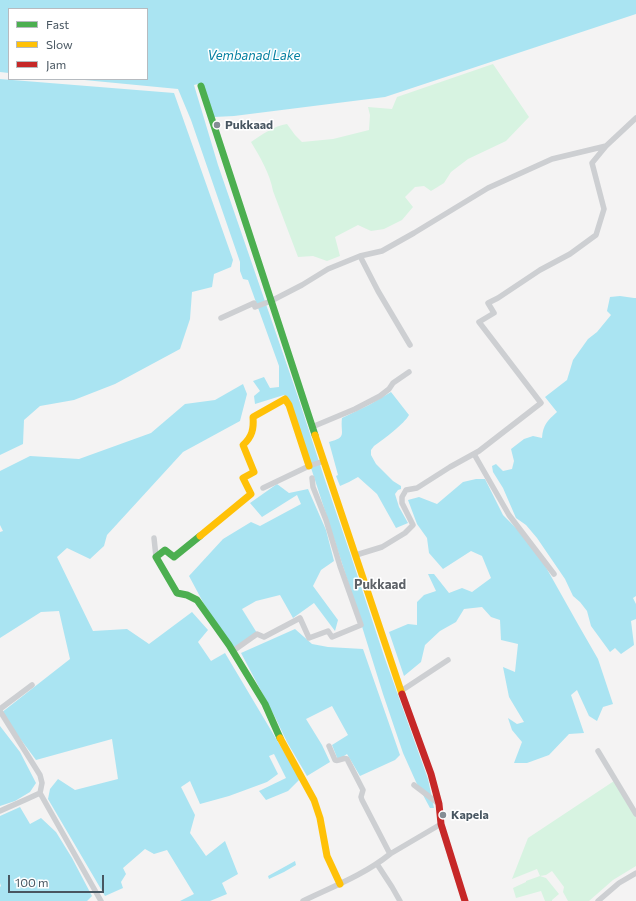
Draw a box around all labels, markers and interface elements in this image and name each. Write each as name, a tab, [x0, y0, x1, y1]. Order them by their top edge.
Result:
legend	[8, 8, 148, 80]
text: Fast	[46, 17, 69, 31]
text: Slow	[46, 37, 73, 51]
water label: Vembanad Lake	[208, 48, 300, 64]
text: Jam	[46, 57, 66, 71]
place label: Pukkaad	[225, 118, 273, 132]
marker: Pukkaad	[212, 120, 222, 130]
district label: Pukkaad	[354, 577, 406, 593]
place label: Kapela	[451, 808, 489, 822]
marker: Kapela	[438, 810, 448, 820]
scale bar	[10, 867, 106, 893]
text: 100 m	[15, 875, 49, 889]

